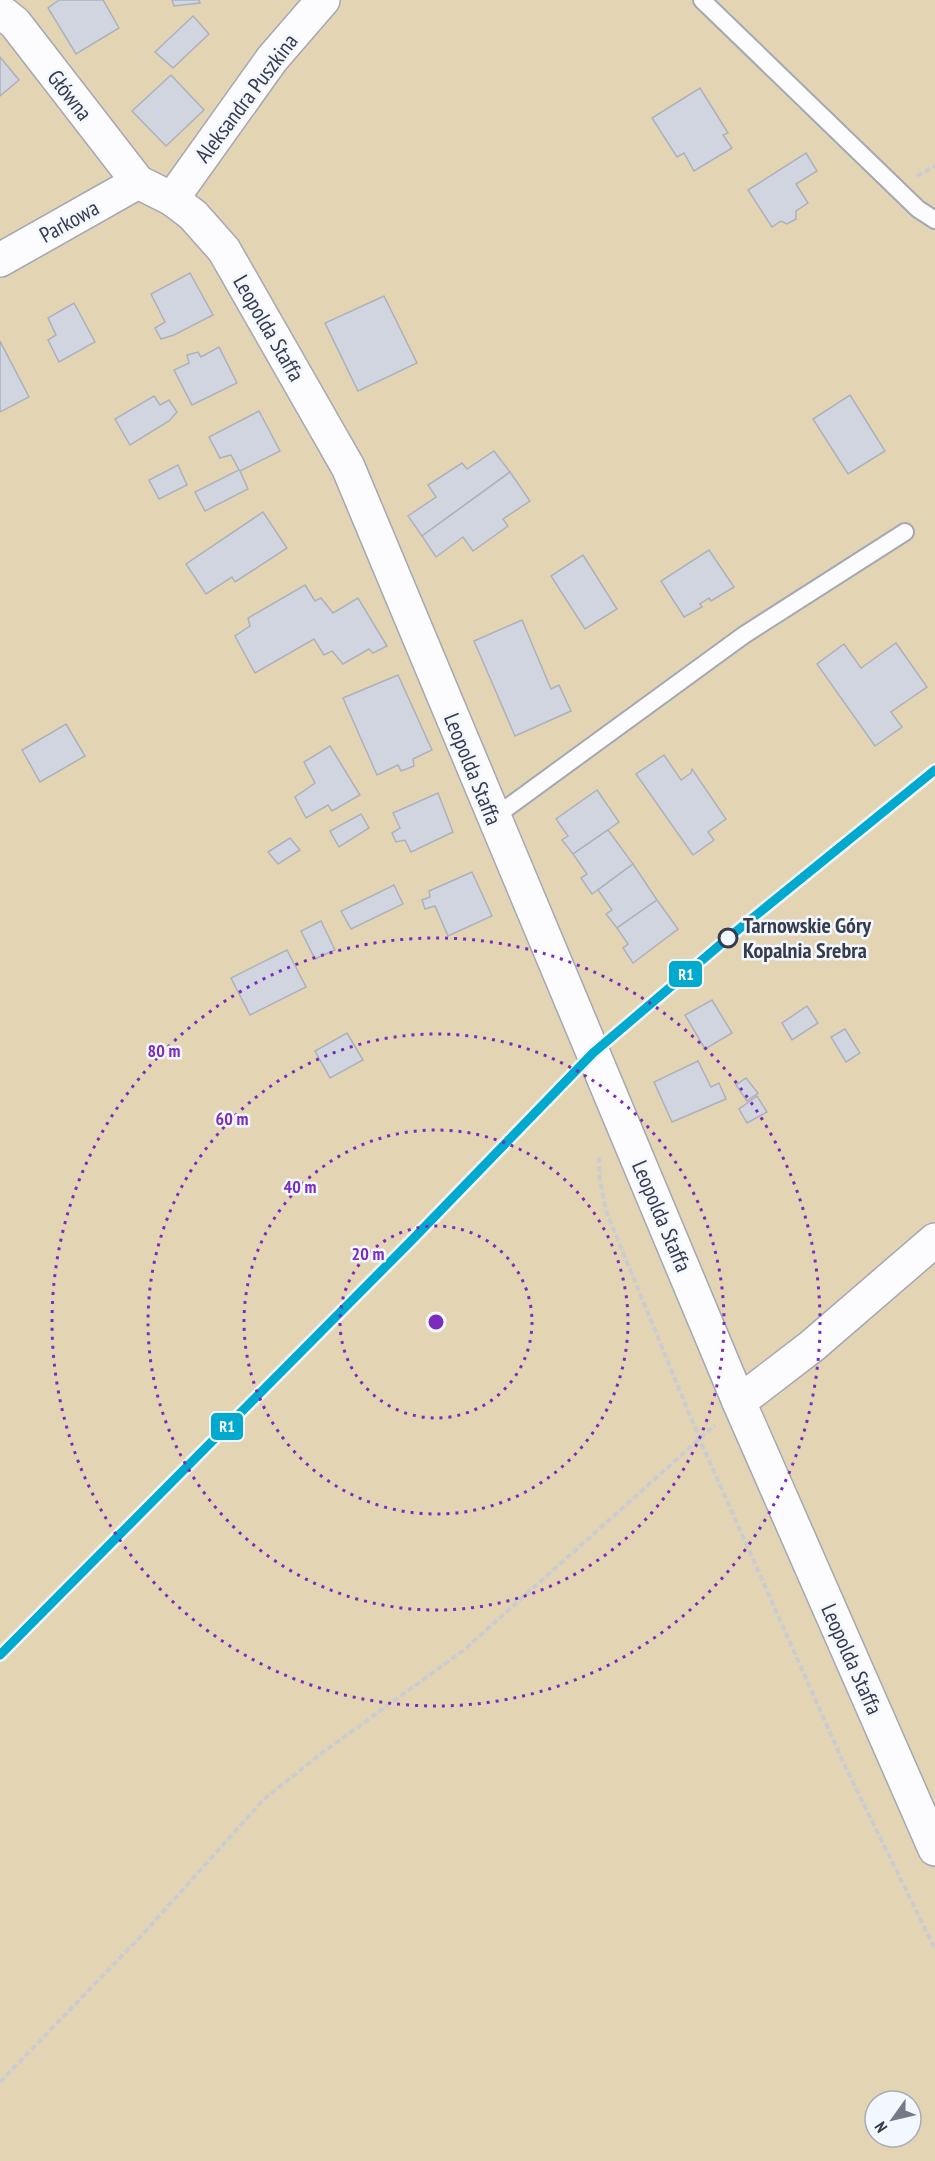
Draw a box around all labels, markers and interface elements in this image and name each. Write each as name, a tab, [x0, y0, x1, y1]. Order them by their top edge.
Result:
street label: Aleksandra Puszkina	[188, 28, 304, 168]
street label: Główna	[42, 64, 98, 126]
street label: Parkowa	[34, 193, 104, 249]
street label: Leopolda Staffa	[227, 270, 311, 386]
street label: Leopolda Staffa	[438, 709, 508, 829]
place label: Tarnowskie Góry Kopalnia Srebra	[743, 911, 872, 964]
marker: Tarnowskie Góry Kopalnia Srebra	[718, 928, 738, 948]
line badge: R1	[668, 960, 703, 988]
text: R1	[678, 964, 694, 984]
text: 80 m	[148, 1039, 180, 1062]
text: 60 m	[216, 1107, 248, 1130]
street label: Leopolda Staffa	[626, 1156, 698, 1276]
text: 40 m	[284, 1175, 316, 1198]
text: 20 m	[352, 1242, 384, 1265]
centre of rings	[426, 1312, 446, 1332]
line badge: R1	[210, 1412, 244, 1441]
text: R1	[219, 1416, 235, 1436]
street label: Leopolda Staffa	[815, 1599, 889, 1719]
north arrow	[863, 2089, 923, 2149]
text: N	[870, 2118, 891, 2137]

